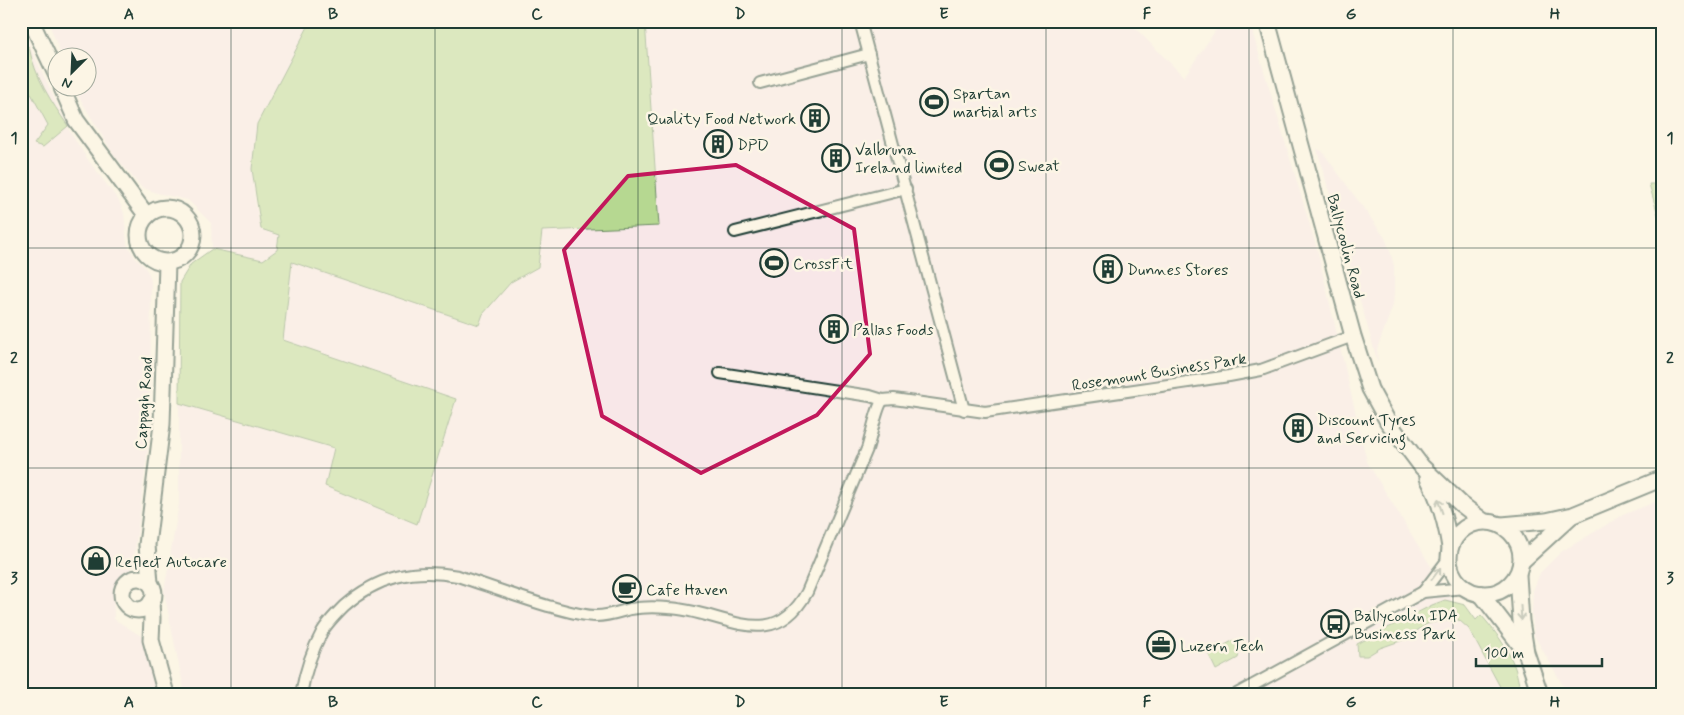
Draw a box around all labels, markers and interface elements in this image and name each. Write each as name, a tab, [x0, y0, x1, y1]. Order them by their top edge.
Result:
text: A	[124, 4, 134, 25]
text: B	[328, 4, 338, 25]
text: C	[531, 4, 543, 25]
text: D	[734, 4, 746, 25]
text: E	[939, 4, 949, 25]
text: F	[1143, 4, 1152, 25]
text: G	[1346, 4, 1357, 25]
text: H	[1550, 4, 1561, 25]
north arrow	[48, 48, 98, 98]
text: N	[59, 73, 75, 93]
place label: Spartan martial arts	[953, 84, 1037, 123]
sports icon: Spartan martial arts	[919, 87, 949, 117]
building icon: Quality Food Network	[800, 103, 830, 133]
place label: Quality Food Network	[647, 109, 796, 130]
text: 1	[10, 128, 18, 149]
text: 1	[1666, 128, 1674, 149]
building icon: DPD	[703, 129, 733, 159]
place label: DPD	[737, 135, 769, 156]
place label: Valbruna Ireland limited	[855, 140, 962, 179]
building icon: Valbruna Ireland limited	[821, 143, 851, 173]
sports icon: Sweat	[984, 150, 1014, 180]
place label: Sweat	[1018, 156, 1060, 177]
street label: Ballycoolin Road	[1322, 192, 1370, 301]
sports icon: CrossFit	[759, 248, 789, 278]
place label: CrossFit	[793, 254, 854, 275]
building icon: Dunnes Stores	[1093, 254, 1123, 284]
place label: Dunnes Stores	[1127, 260, 1228, 281]
building icon: Pallas Foods	[819, 314, 849, 344]
place label: Pallas Foods	[853, 320, 934, 341]
text: 2	[10, 348, 18, 369]
street label: Rosemount Business Park	[1070, 348, 1248, 397]
text: 2	[1666, 348, 1674, 369]
street label: Cappagh Road	[131, 356, 158, 450]
place label: Discount Tyres and Servicing	[1317, 410, 1416, 450]
building icon: Discount Tyres and Servicing	[1283, 413, 1313, 443]
one-way arrow	[1435, 498, 1445, 514]
shop icon: Reflect Autocare	[81, 546, 111, 576]
place label: Reflect Autocare	[115, 552, 227, 573]
one-way arrow	[1431, 567, 1441, 581]
text: 3	[10, 568, 18, 589]
text: 3	[1666, 568, 1674, 589]
cafe icon: Cafe Haven	[612, 574, 642, 604]
place label: Cafe Haven	[646, 580, 728, 601]
one-way arrow	[1516, 605, 1525, 621]
place label: Ballycoolin IDA Business Park	[1354, 606, 1458, 645]
bus stop icon: Ballycoolin IDA Business Park	[1320, 609, 1350, 639]
office icon: Luzern Tech	[1146, 630, 1176, 660]
scale bar	[1476, 635, 1603, 667]
place label: Luzern Tech	[1180, 636, 1264, 657]
text: 100 m	[1484, 644, 1524, 664]
text: A	[124, 692, 134, 713]
text: B	[328, 692, 338, 713]
text: C	[531, 692, 543, 713]
text: D	[734, 692, 746, 713]
text: E	[939, 692, 949, 713]
text: F	[1143, 692, 1152, 713]
text: G	[1346, 692, 1357, 713]
text: H	[1550, 692, 1561, 713]

